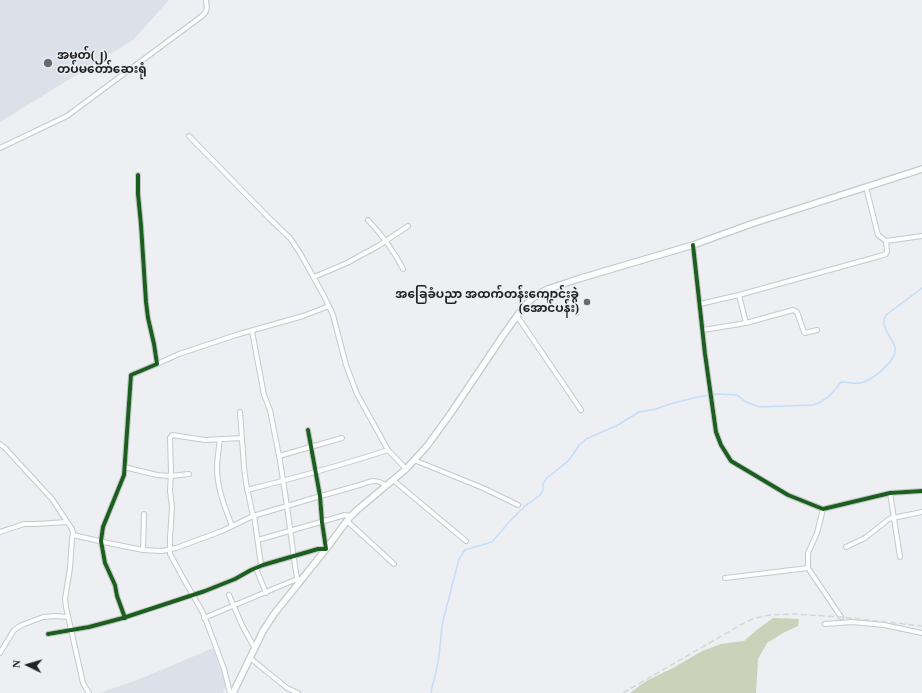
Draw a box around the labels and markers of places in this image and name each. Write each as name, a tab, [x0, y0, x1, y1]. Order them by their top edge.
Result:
place label: အမှတ်(၂) တပ်မတော်ဆေးရုံ	[57, 49, 147, 77]
marker: အမှတ်(၂) တပ်မတော်ဆေးရုံ	[42, 57, 54, 69]
place label: အခြေခံပညာ အထက်တန်းကျောင်းခွဲ (အောင်ပန်း)	[395, 288, 579, 316]
marker: အခြေခံပညာ အထက်တန်းကျောင်းခွဲ (အောင်ပန်း)	[582, 297, 592, 307]

